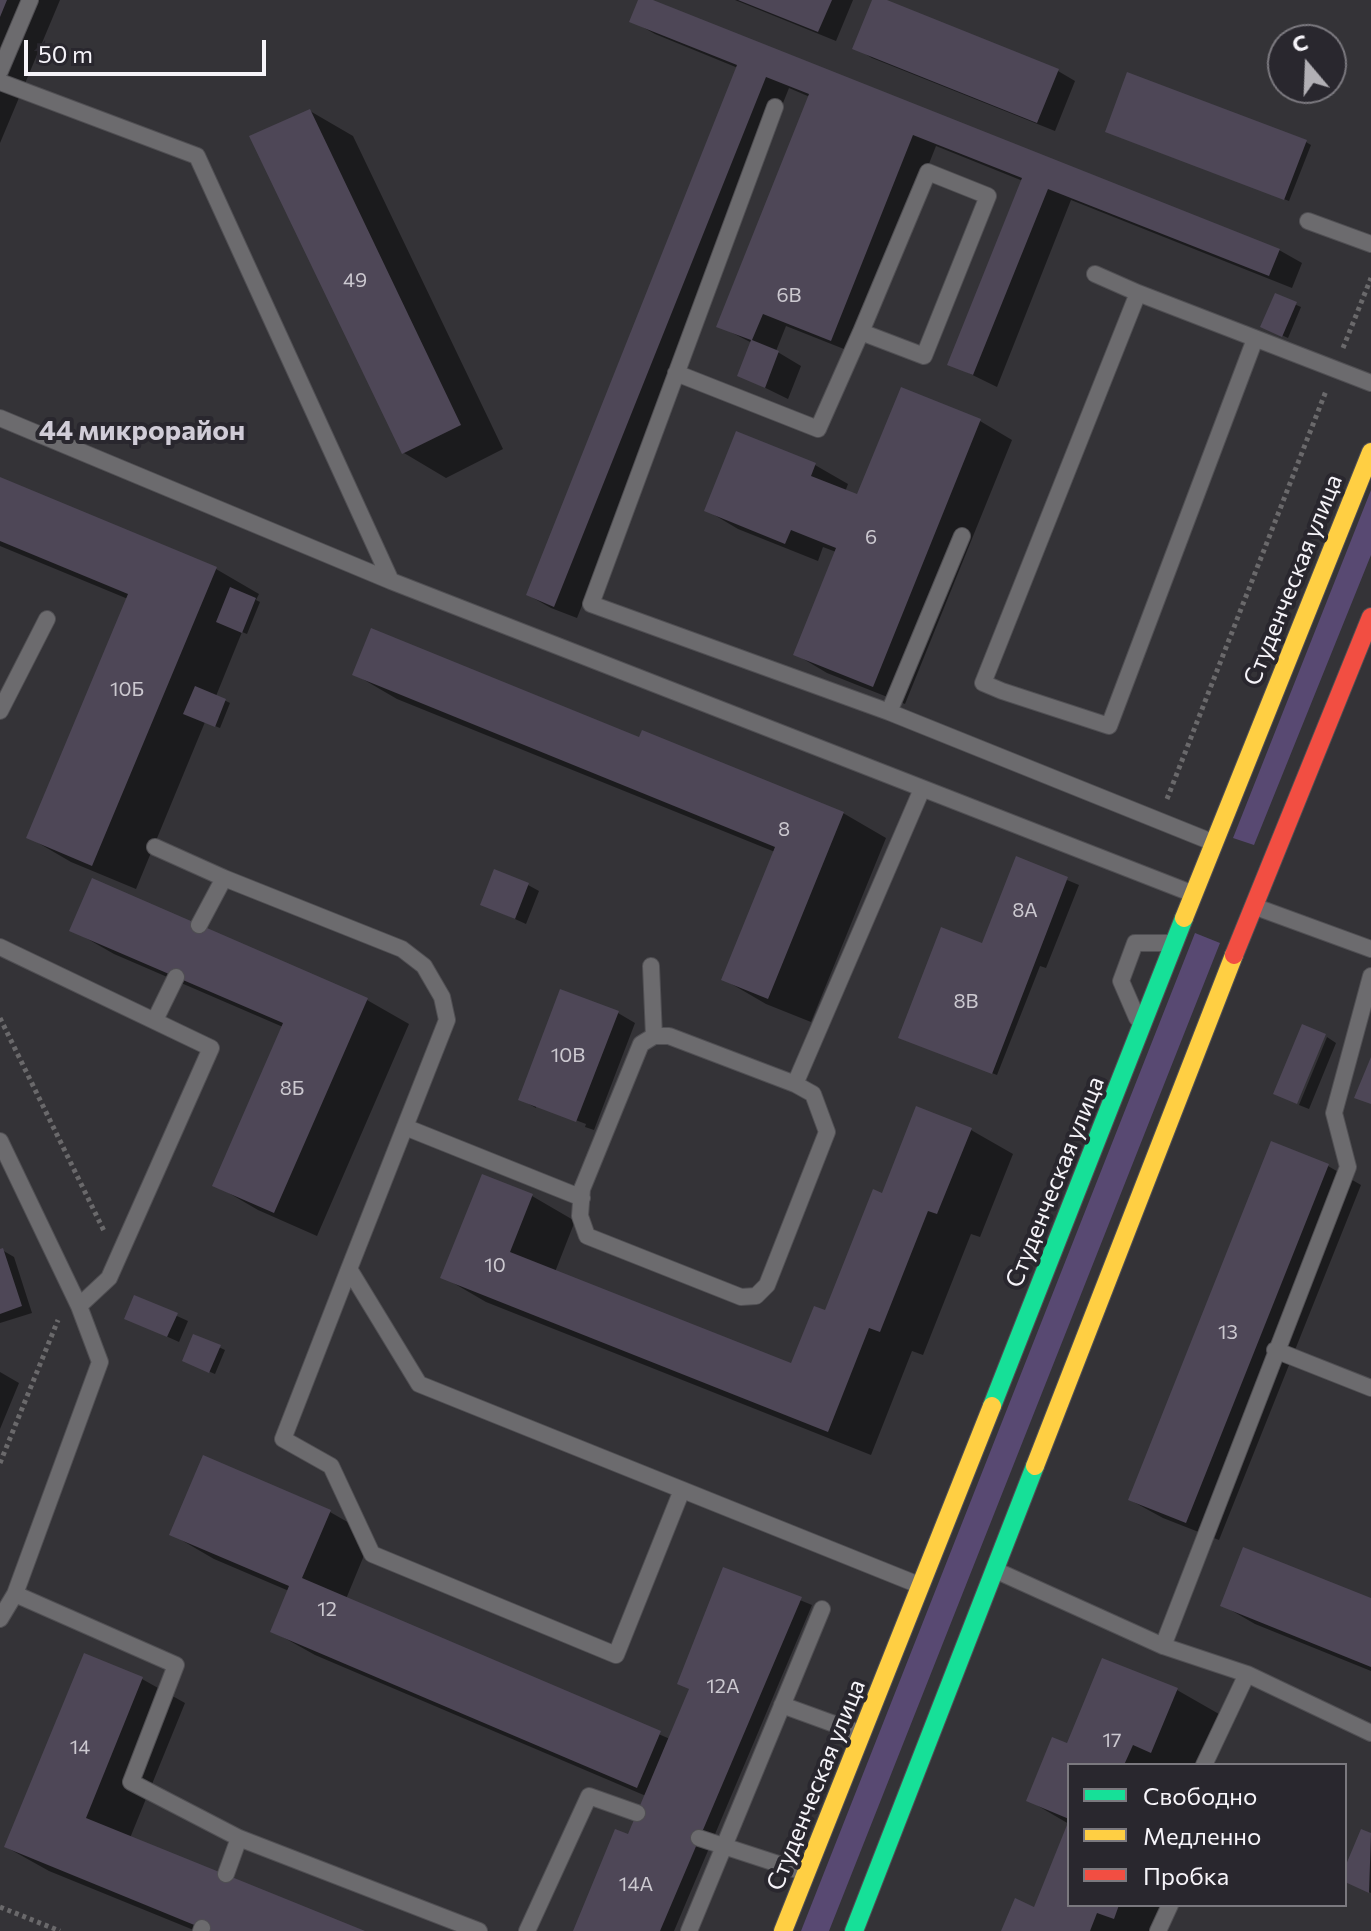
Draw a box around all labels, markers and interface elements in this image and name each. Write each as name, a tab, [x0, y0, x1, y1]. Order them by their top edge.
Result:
scale bar	[28, 24, 270, 74]
north arrow	[1267, 24, 1347, 104]
text: С	[1288, 28, 1311, 58]
text: 50 m	[38, 39, 93, 68]
house number: 49	[343, 268, 367, 292]
house number: 6В	[776, 283, 802, 307]
district label: 44 микрорайон	[39, 414, 245, 448]
street label: Студенческая улица	[1238, 470, 1348, 690]
house number: 6	[865, 525, 877, 549]
house number: 10Б	[110, 677, 144, 701]
house number: 8	[778, 817, 790, 841]
house number: 8А	[1012, 898, 1038, 922]
house number: 8В	[953, 989, 979, 1013]
house number: 10В	[551, 1043, 585, 1067]
street label: Студенческая улица	[1000, 1072, 1110, 1292]
house number: 8Б	[280, 1076, 304, 1100]
house number: 10	[484, 1253, 506, 1277]
house number: 13	[1218, 1320, 1238, 1344]
house number: 12	[317, 1597, 337, 1621]
house number: 12А	[706, 1674, 740, 1698]
street label: Студенческая улица	[761, 1675, 871, 1895]
house number: 17	[1102, 1728, 1122, 1752]
house number: 14	[70, 1735, 90, 1759]
legend	[1067, 1763, 1347, 1907]
text: Свободно	[1143, 1781, 1257, 1810]
text: Медленно	[1143, 1821, 1261, 1850]
text: Пробка	[1143, 1861, 1229, 1890]
house number: 14А	[619, 1872, 653, 1896]

